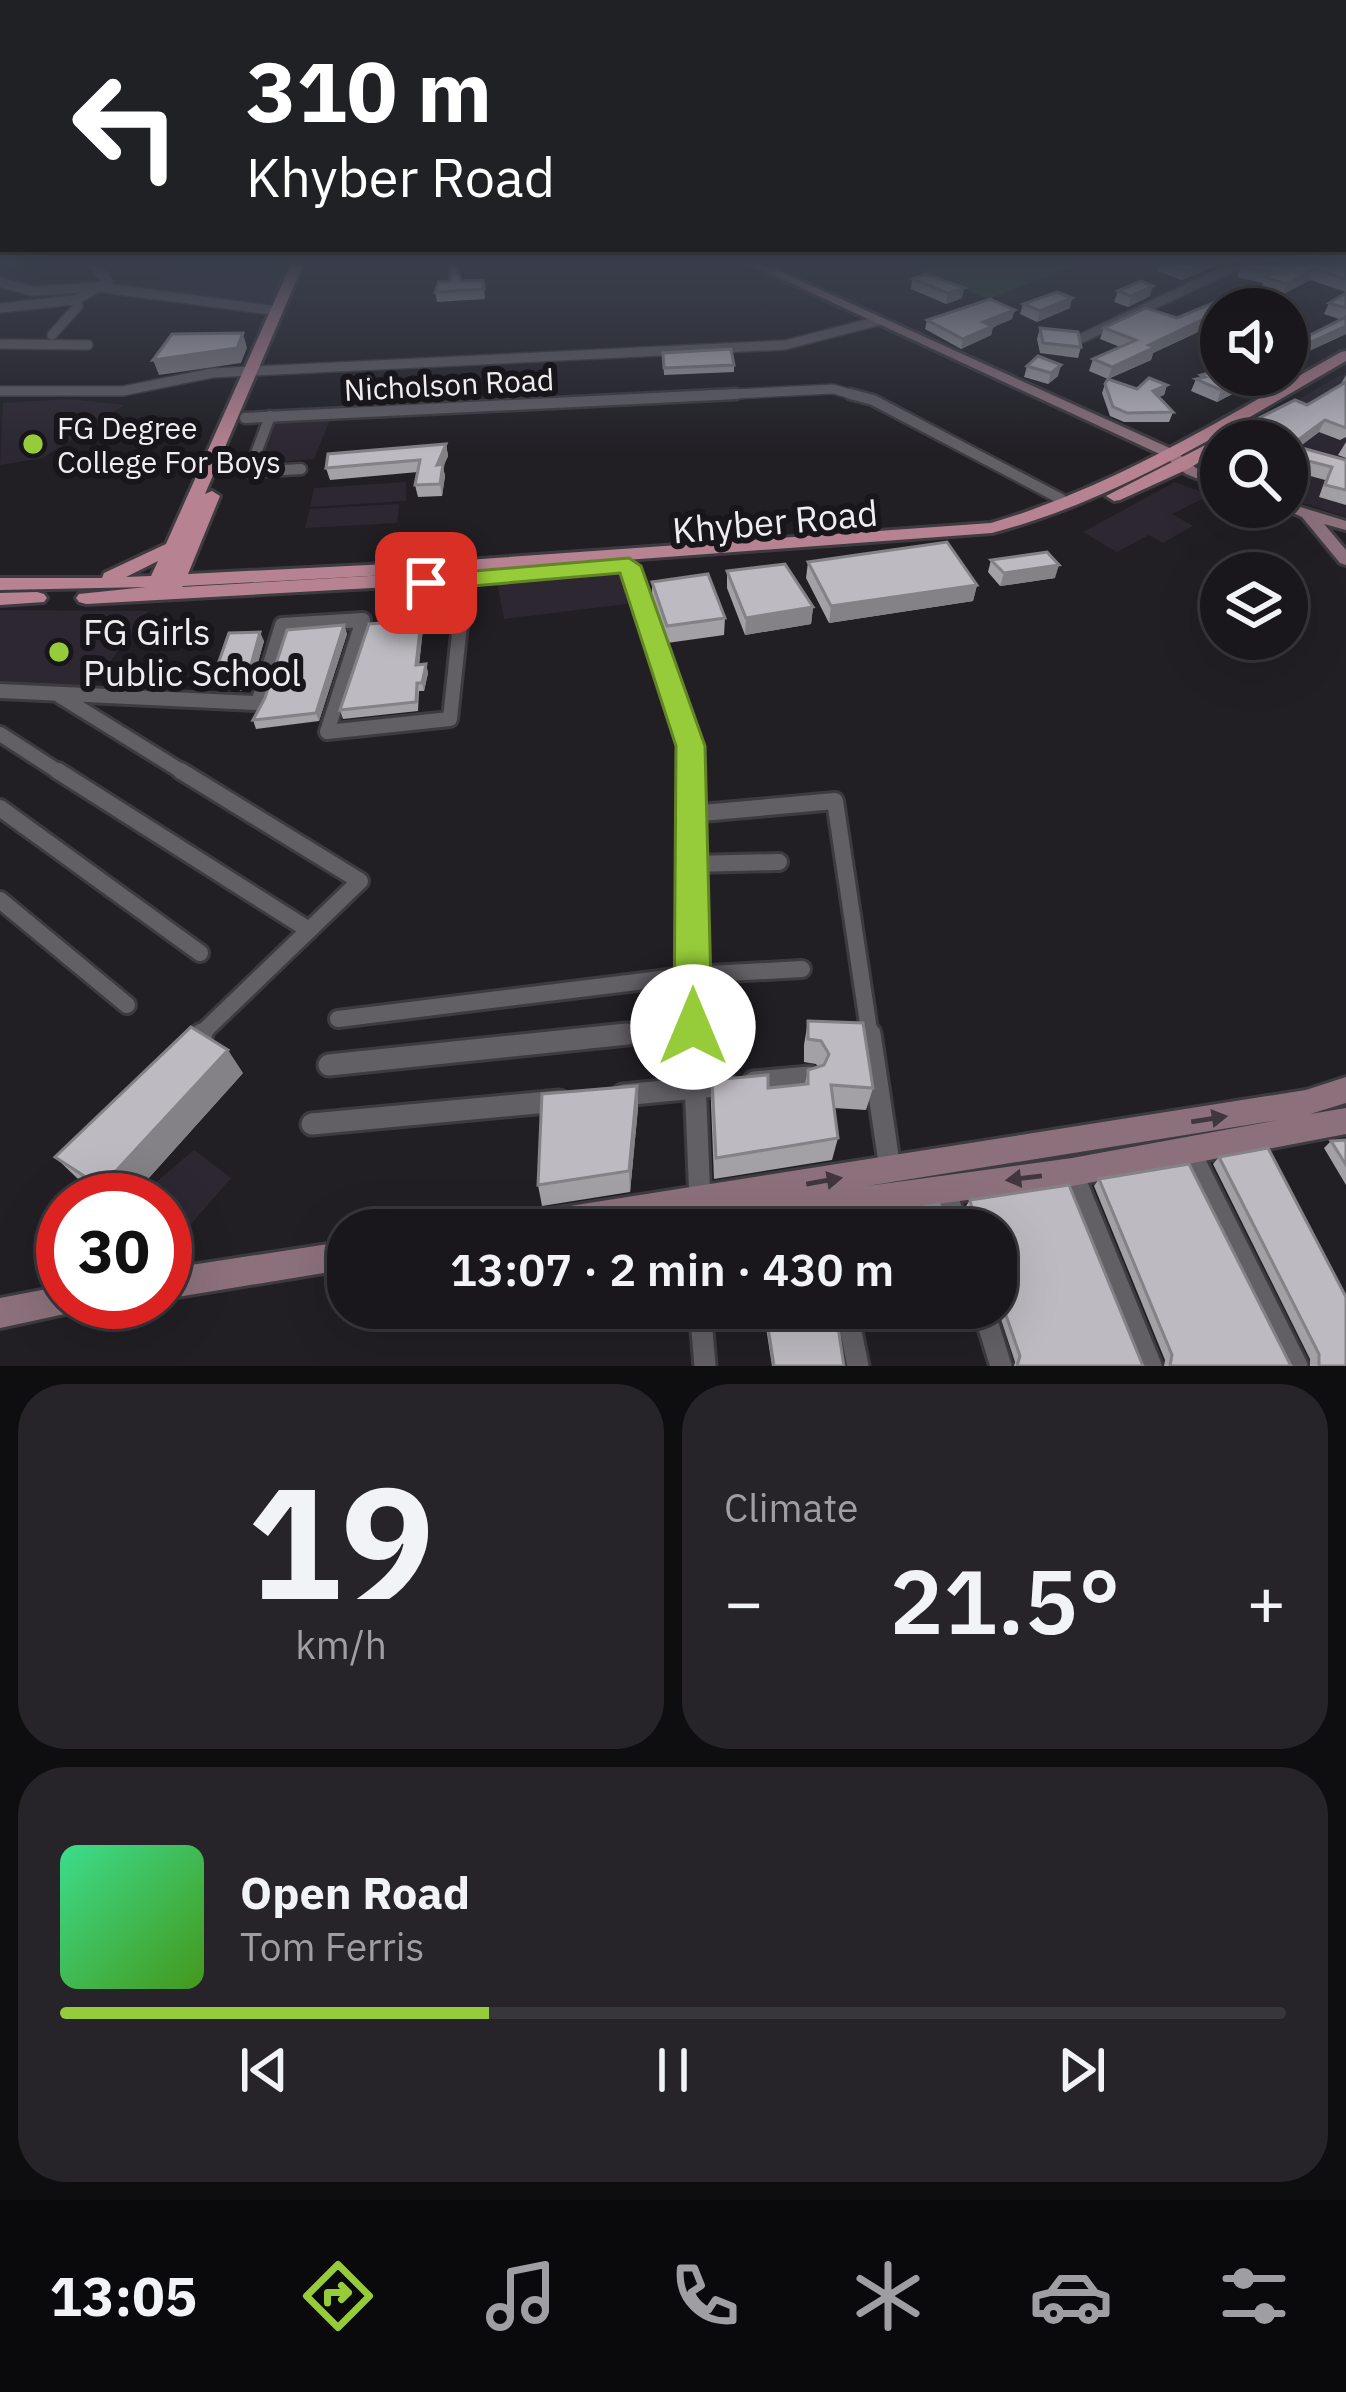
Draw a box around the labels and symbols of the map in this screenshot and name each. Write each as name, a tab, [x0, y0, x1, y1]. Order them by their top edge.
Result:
street label: Nicholson Road	[343, 359, 555, 409]
place label: FG Degree College For Boys	[57, 408, 281, 481]
marker: FG Degree College For Boys	[20, 431, 46, 457]
street label: Khyber Road	[670, 489, 880, 553]
pin	[375, 532, 477, 634]
place label: FG Girls Public School	[83, 608, 301, 696]
marker: FG Girls Public School	[46, 639, 72, 665]
position arrow	[630, 964, 756, 1090]
one-way arrow	[1191, 1109, 1229, 1127]
one-way arrow	[1005, 1168, 1042, 1187]
one-way arrow	[806, 1171, 844, 1190]
speed limit sign: 30	[36, 1173, 192, 1329]

